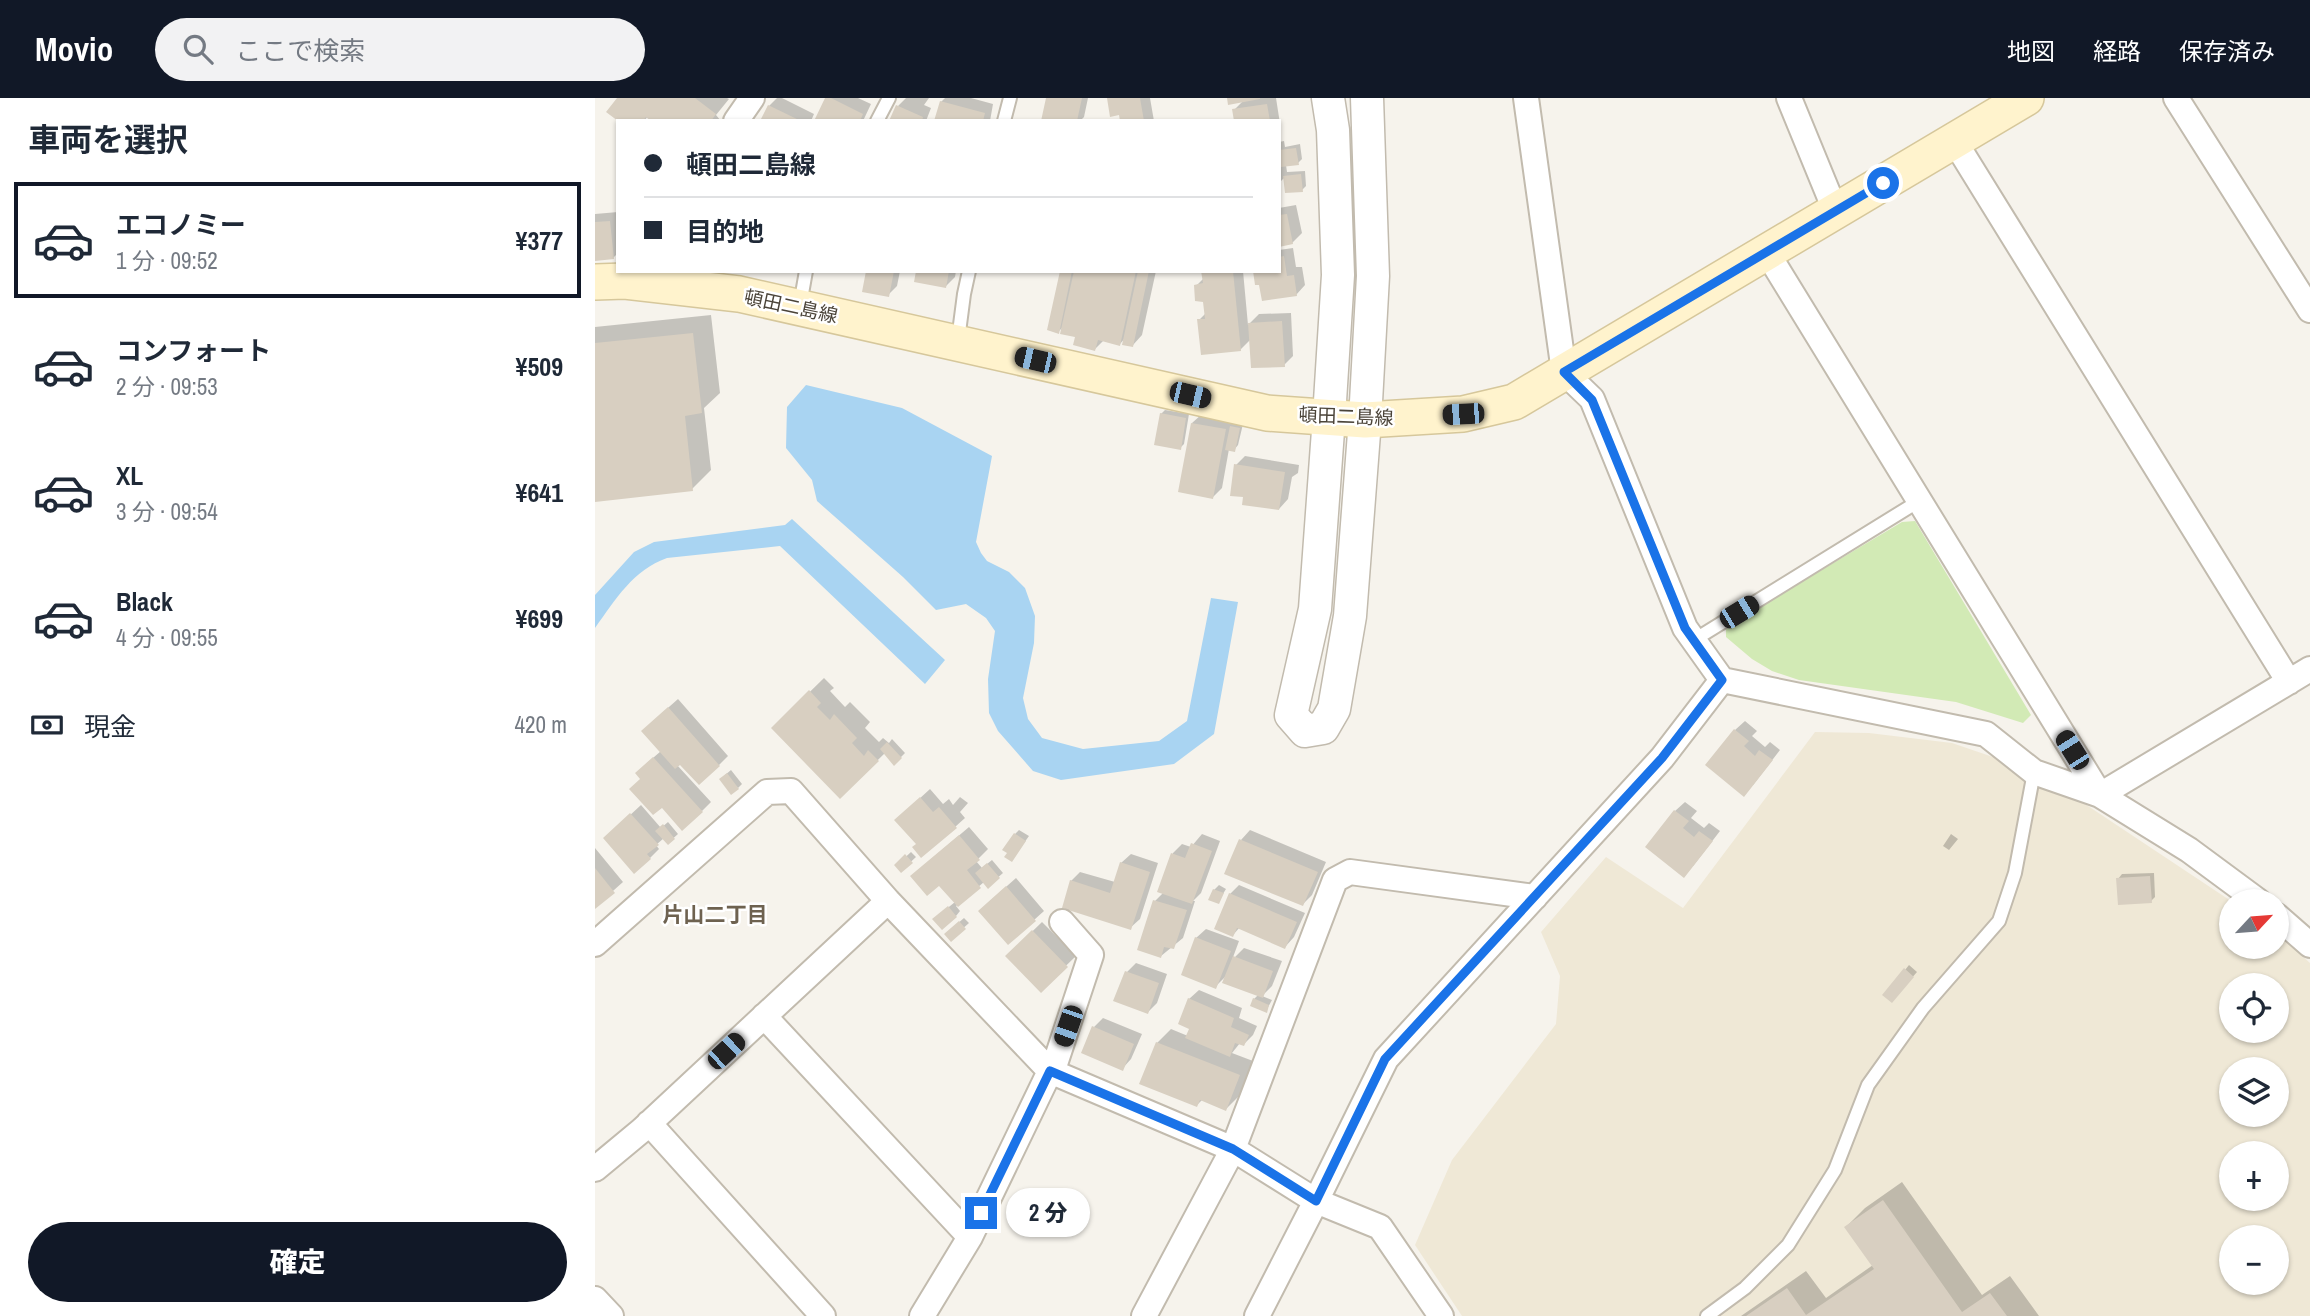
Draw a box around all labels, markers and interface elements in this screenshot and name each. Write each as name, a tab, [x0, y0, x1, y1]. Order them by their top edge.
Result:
search box	[155, 18, 645, 81]
text: Movio	[35, 27, 113, 71]
icon: search	[179, 30, 217, 68]
text: ここで検索	[235, 33, 365, 68]
text: 地図	[2007, 35, 2055, 67]
text: 経路	[2093, 35, 2141, 67]
text: 保存済み	[2179, 35, 2275, 67]
text: 車両を選択	[28, 118, 188, 161]
text: 頓田二島線	[686, 147, 816, 182]
route start	[1867, 167, 1899, 199]
text: エコノミー	[116, 207, 246, 242]
icon: car	[32, 209, 95, 272]
text: 目的地	[686, 214, 764, 249]
text: ¥377	[516, 223, 563, 258]
text: 1 分 · 09:52	[116, 245, 218, 276]
street label: 頓田二島線	[742, 283, 840, 329]
text: コンフォート	[116, 333, 271, 368]
icon: car	[32, 335, 95, 398]
car	[1013, 345, 1058, 375]
text: ¥509	[516, 349, 563, 384]
text: 2 分 · 09:53	[116, 371, 218, 402]
car	[1168, 380, 1213, 410]
street label: 頓田二島線	[1298, 401, 1394, 431]
car	[1442, 402, 1485, 426]
text: XL	[116, 458, 143, 493]
icon: car	[32, 461, 95, 524]
text: ¥641	[516, 475, 563, 510]
text: 3 分 · 09:54	[116, 496, 218, 527]
text: Black	[116, 584, 173, 619]
icon: car	[32, 587, 95, 650]
car	[1716, 592, 1763, 632]
text: ¥699	[516, 601, 563, 636]
text: 4 分 · 09:55	[116, 622, 218, 653]
icon: cash	[28, 706, 66, 744]
text: 現金	[84, 709, 136, 744]
text: 420 m	[515, 709, 567, 740]
car	[2052, 727, 2093, 773]
north arrow	[2219, 889, 2289, 959]
map controls	[2219, 889, 2289, 1295]
district label: 片山二丁目	[663, 900, 768, 929]
button: locate	[2219, 973, 2289, 1043]
car	[1052, 1003, 1085, 1049]
car	[704, 1029, 749, 1073]
button: layers	[2219, 1057, 2289, 1127]
button: +	[2219, 1141, 2289, 1211]
callout: 2 分	[1005, 1188, 1089, 1238]
route end	[965, 1197, 997, 1229]
text: 2 分	[1029, 1197, 1067, 1228]
button: 確定	[28, 1222, 567, 1302]
button: −	[2219, 1225, 2289, 1295]

